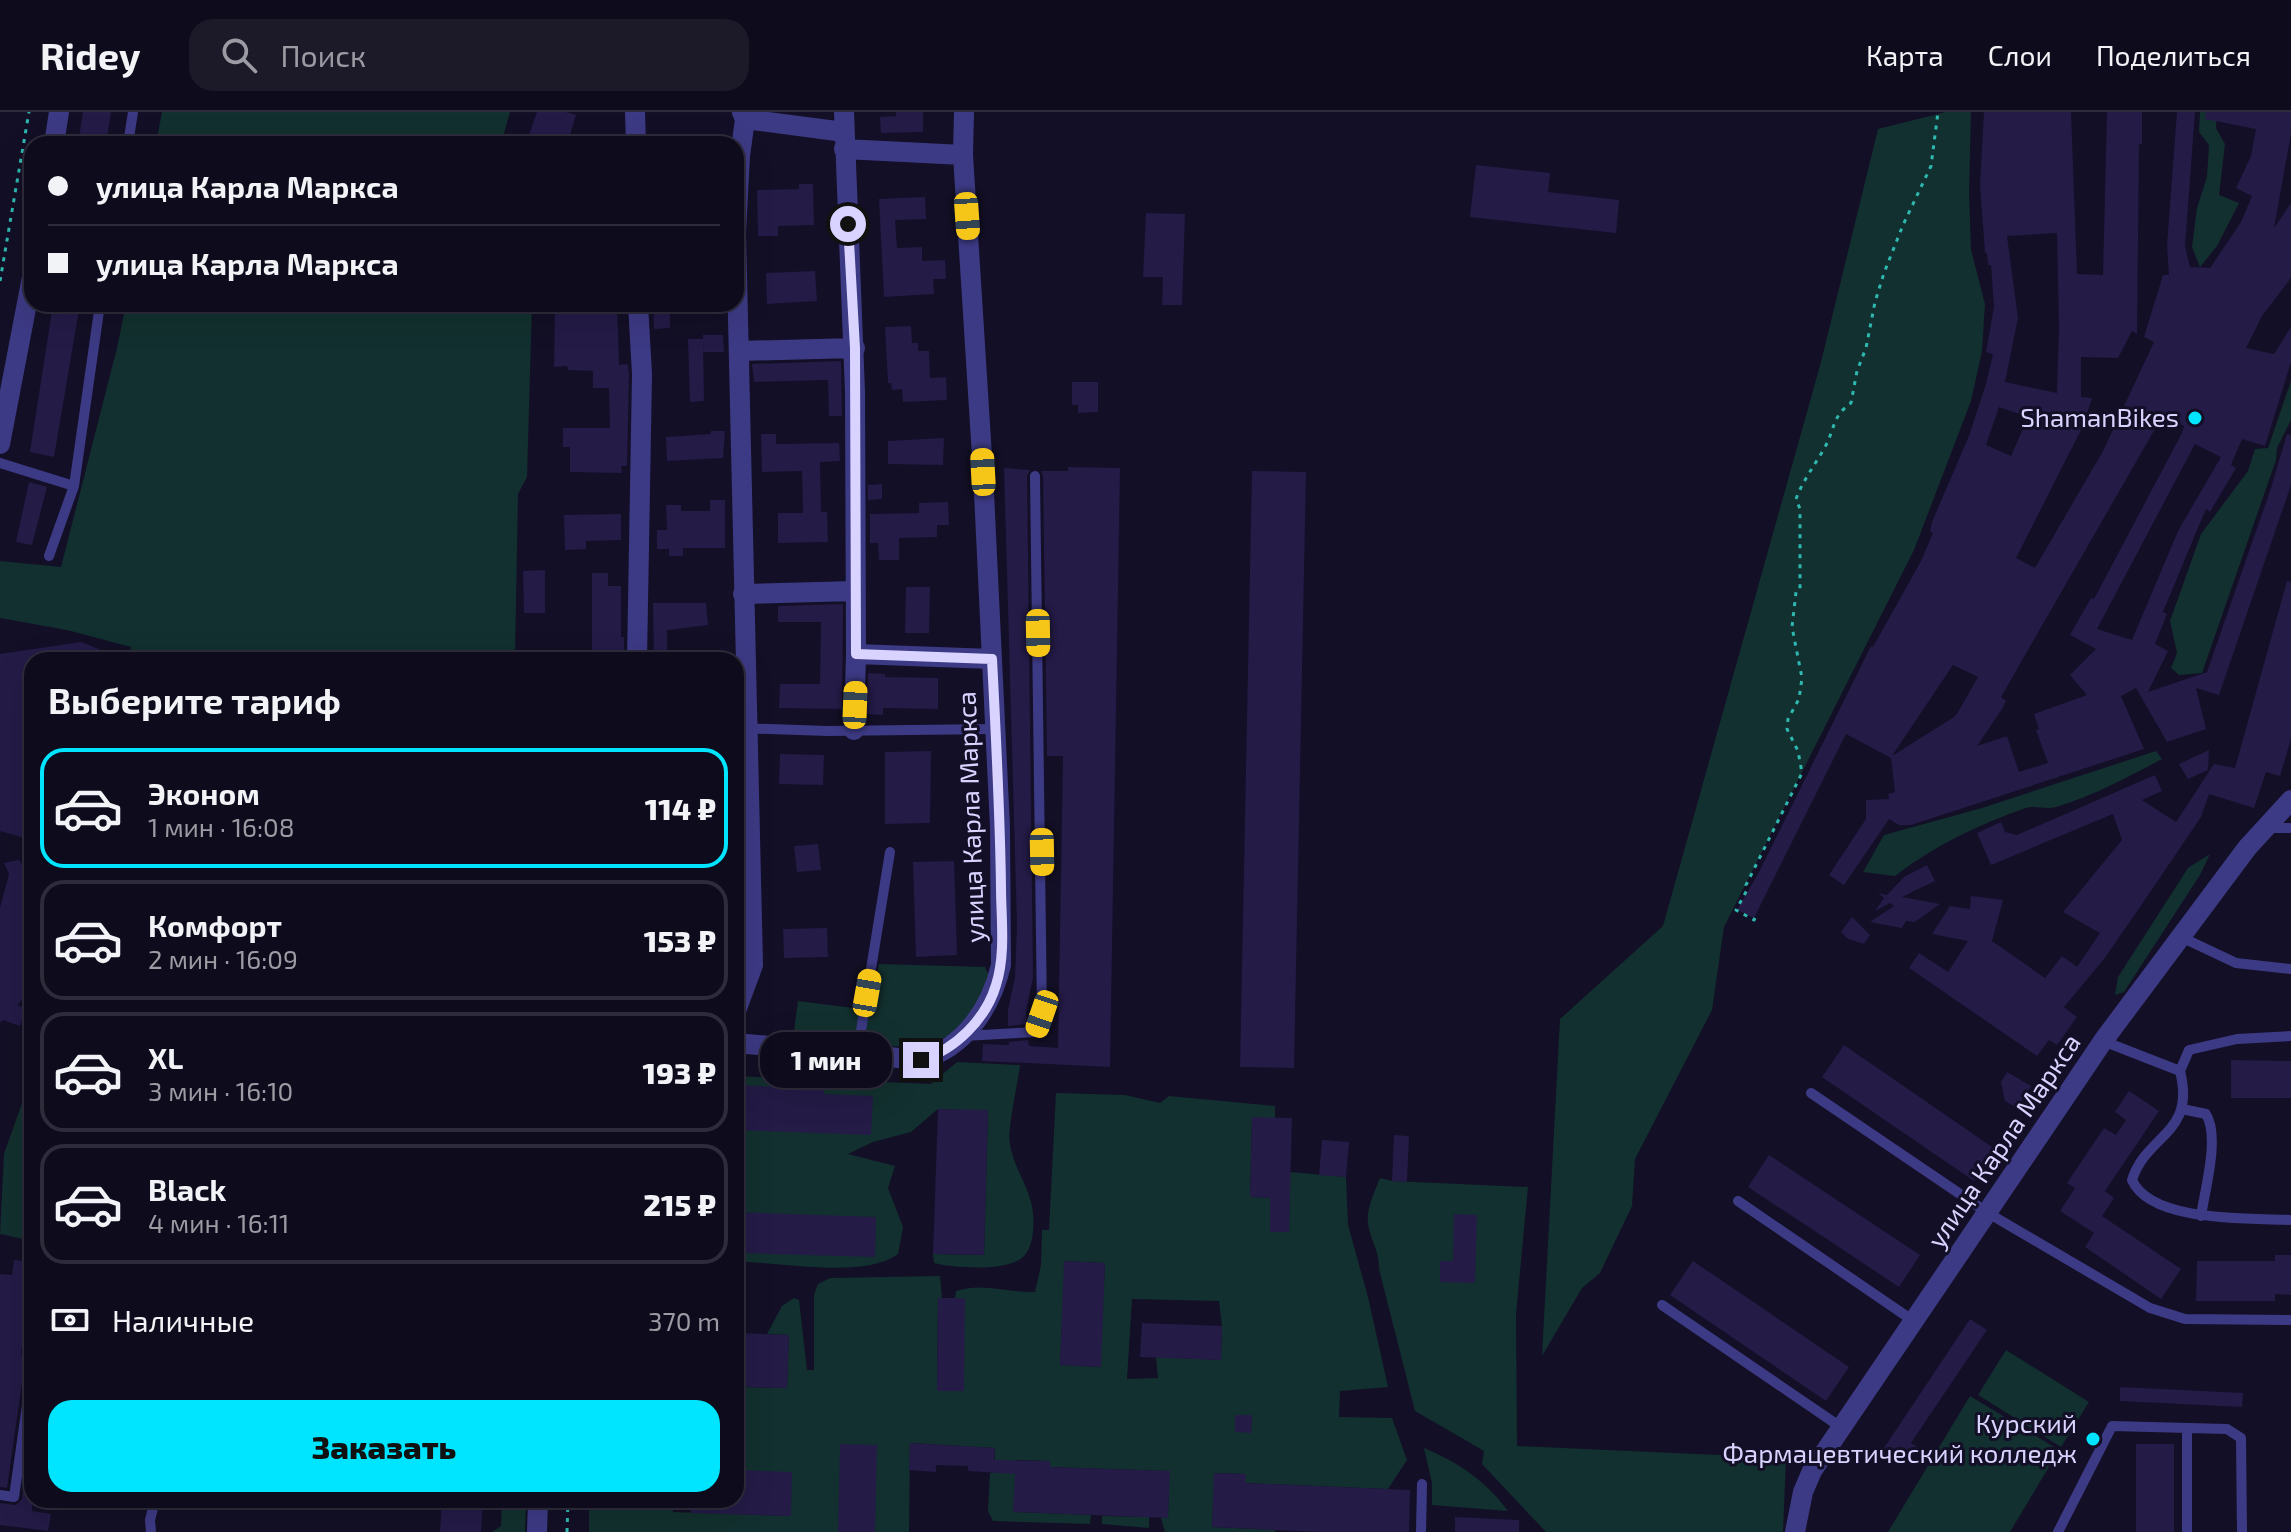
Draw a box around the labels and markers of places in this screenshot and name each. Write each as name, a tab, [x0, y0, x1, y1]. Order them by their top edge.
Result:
place label: ShamanBikes	[2020, 401, 2179, 432]
marker: ShamanBikes	[2186, 409, 2204, 427]
place label: Курский Фармацевтический колледж	[1722, 1407, 2077, 1468]
marker: Курский Фармацевтический колледж	[2084, 1430, 2102, 1448]

